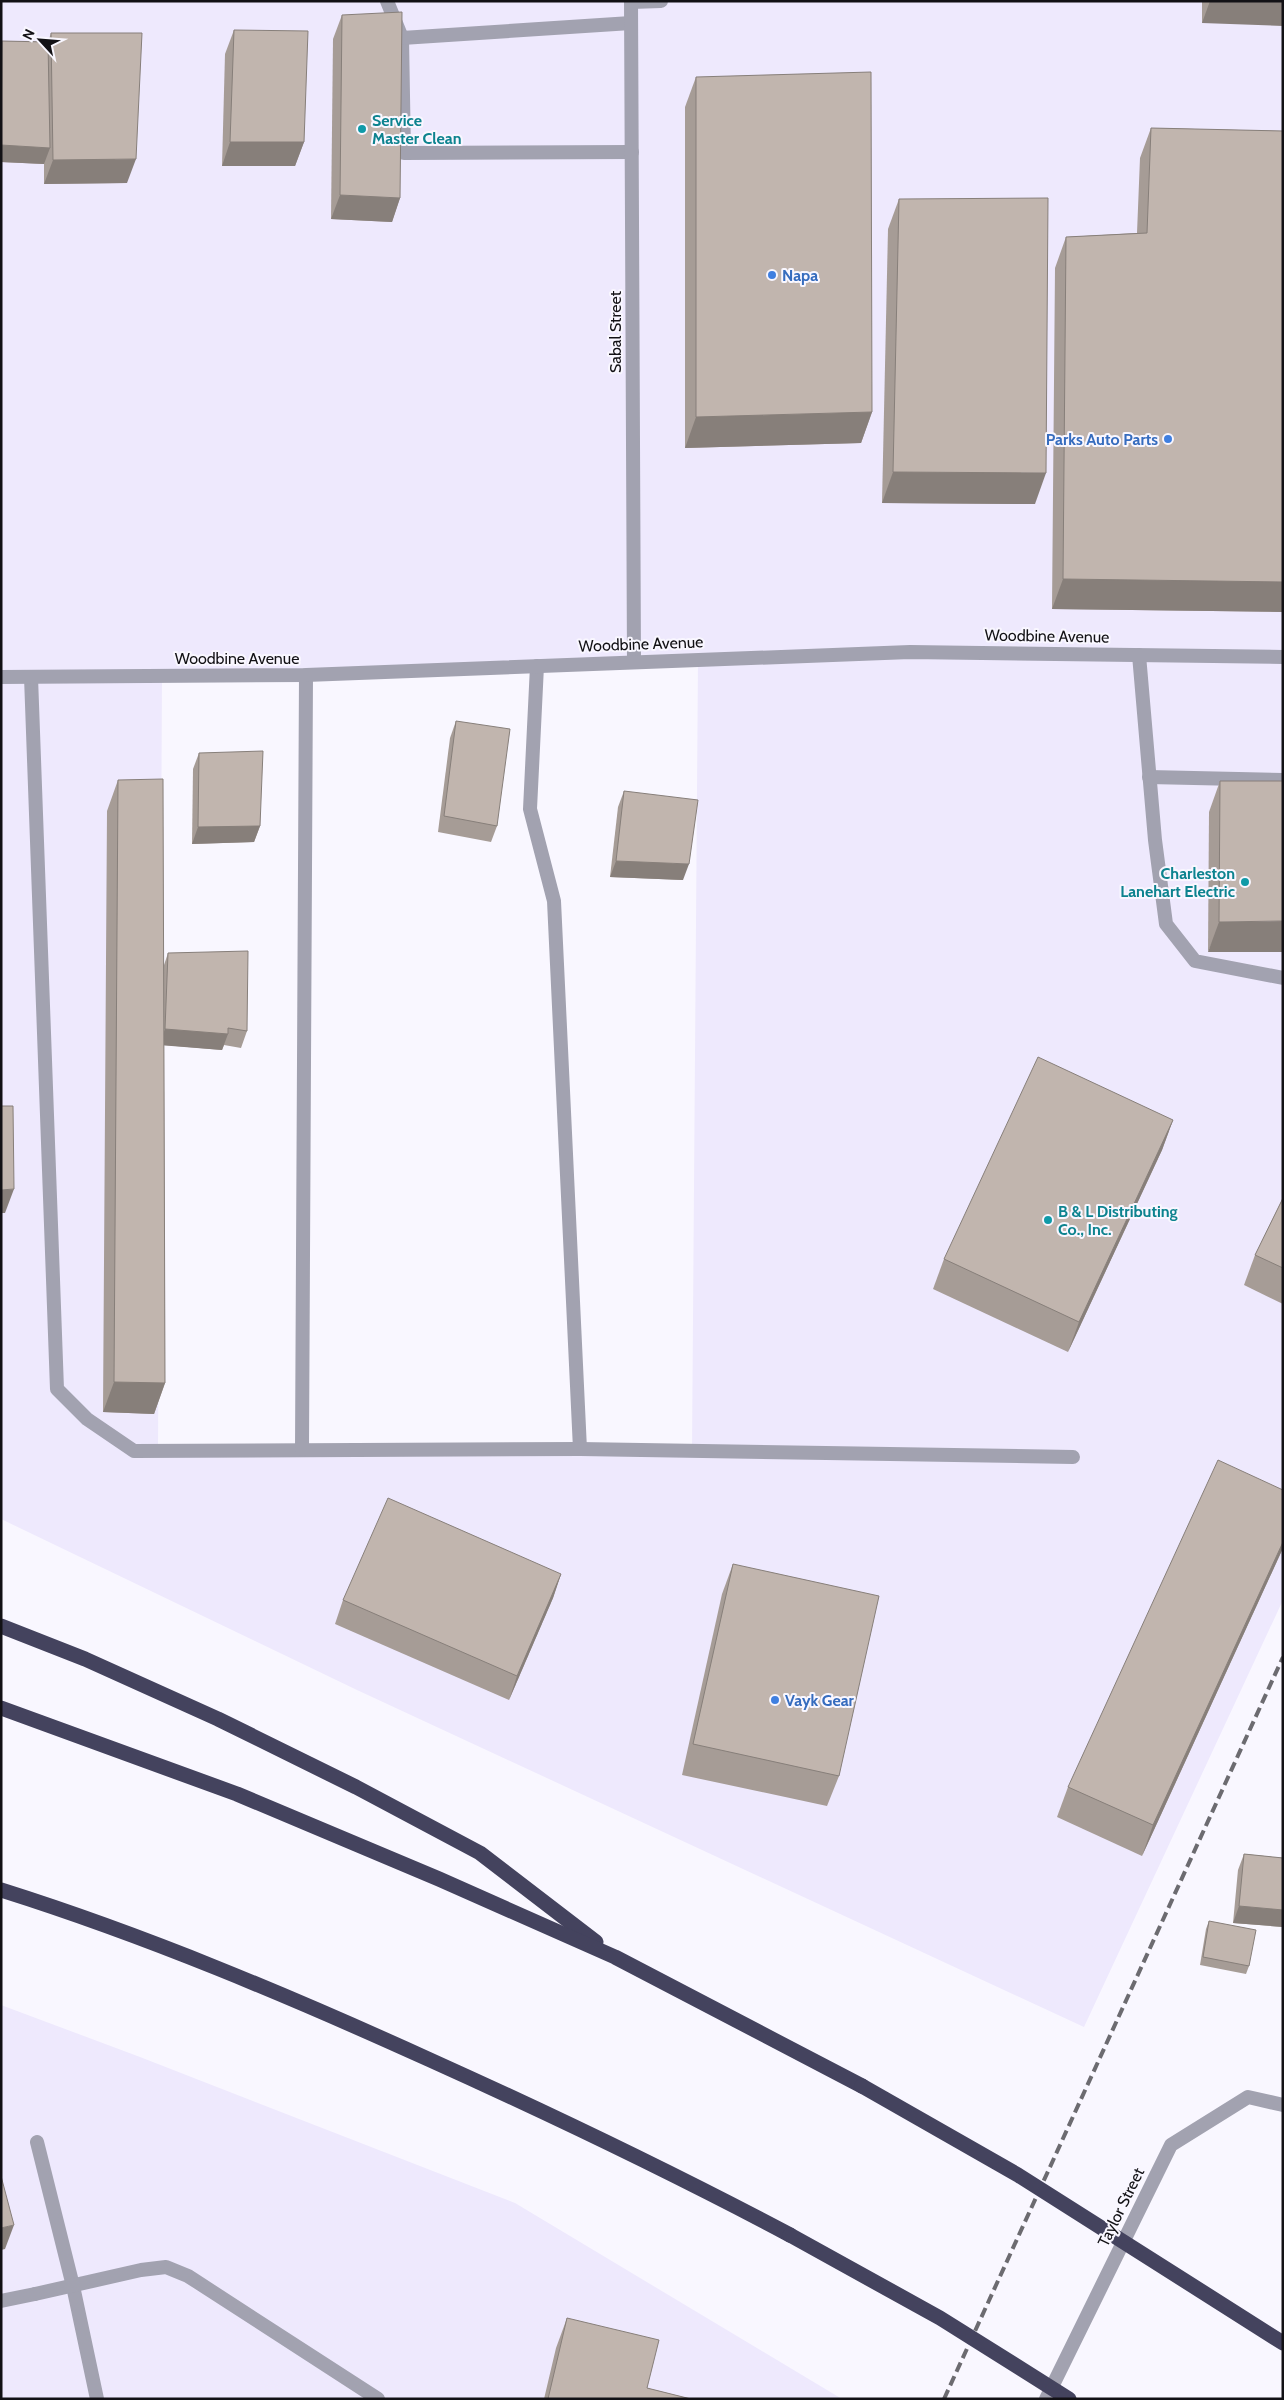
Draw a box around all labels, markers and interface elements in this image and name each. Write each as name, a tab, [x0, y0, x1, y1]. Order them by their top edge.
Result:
north arrow	[15, 15, 65, 65]
text: N	[18, 26, 39, 43]
place label: Service Master Clean	[372, 111, 462, 148]
marker: Service Master Clean	[356, 123, 368, 135]
place label: Napa	[782, 266, 818, 285]
marker: Napa	[766, 269, 778, 281]
street label: Sabal Street	[606, 290, 625, 373]
place label: Parks Auto Parts	[1046, 430, 1158, 449]
marker: Parks Auto Parts	[1162, 433, 1174, 445]
street label: Woodbine Avenue	[984, 625, 1110, 647]
street label: Woodbine Avenue	[578, 632, 704, 656]
street label: Woodbine Avenue	[175, 649, 299, 668]
place label: Charleston Lanehart Electric	[1120, 864, 1235, 901]
marker: Charleston Lanehart Electric	[1239, 876, 1251, 888]
place label: B & L Distributing Co., Inc.	[1058, 1202, 1178, 1239]
marker: B & L Distributing Co., Inc.	[1042, 1214, 1054, 1226]
place label: Vayk Gear	[785, 1691, 855, 1710]
marker: Vayk Gear	[769, 1694, 781, 1706]
street label: Taylor Street	[1094, 2164, 1148, 2249]

